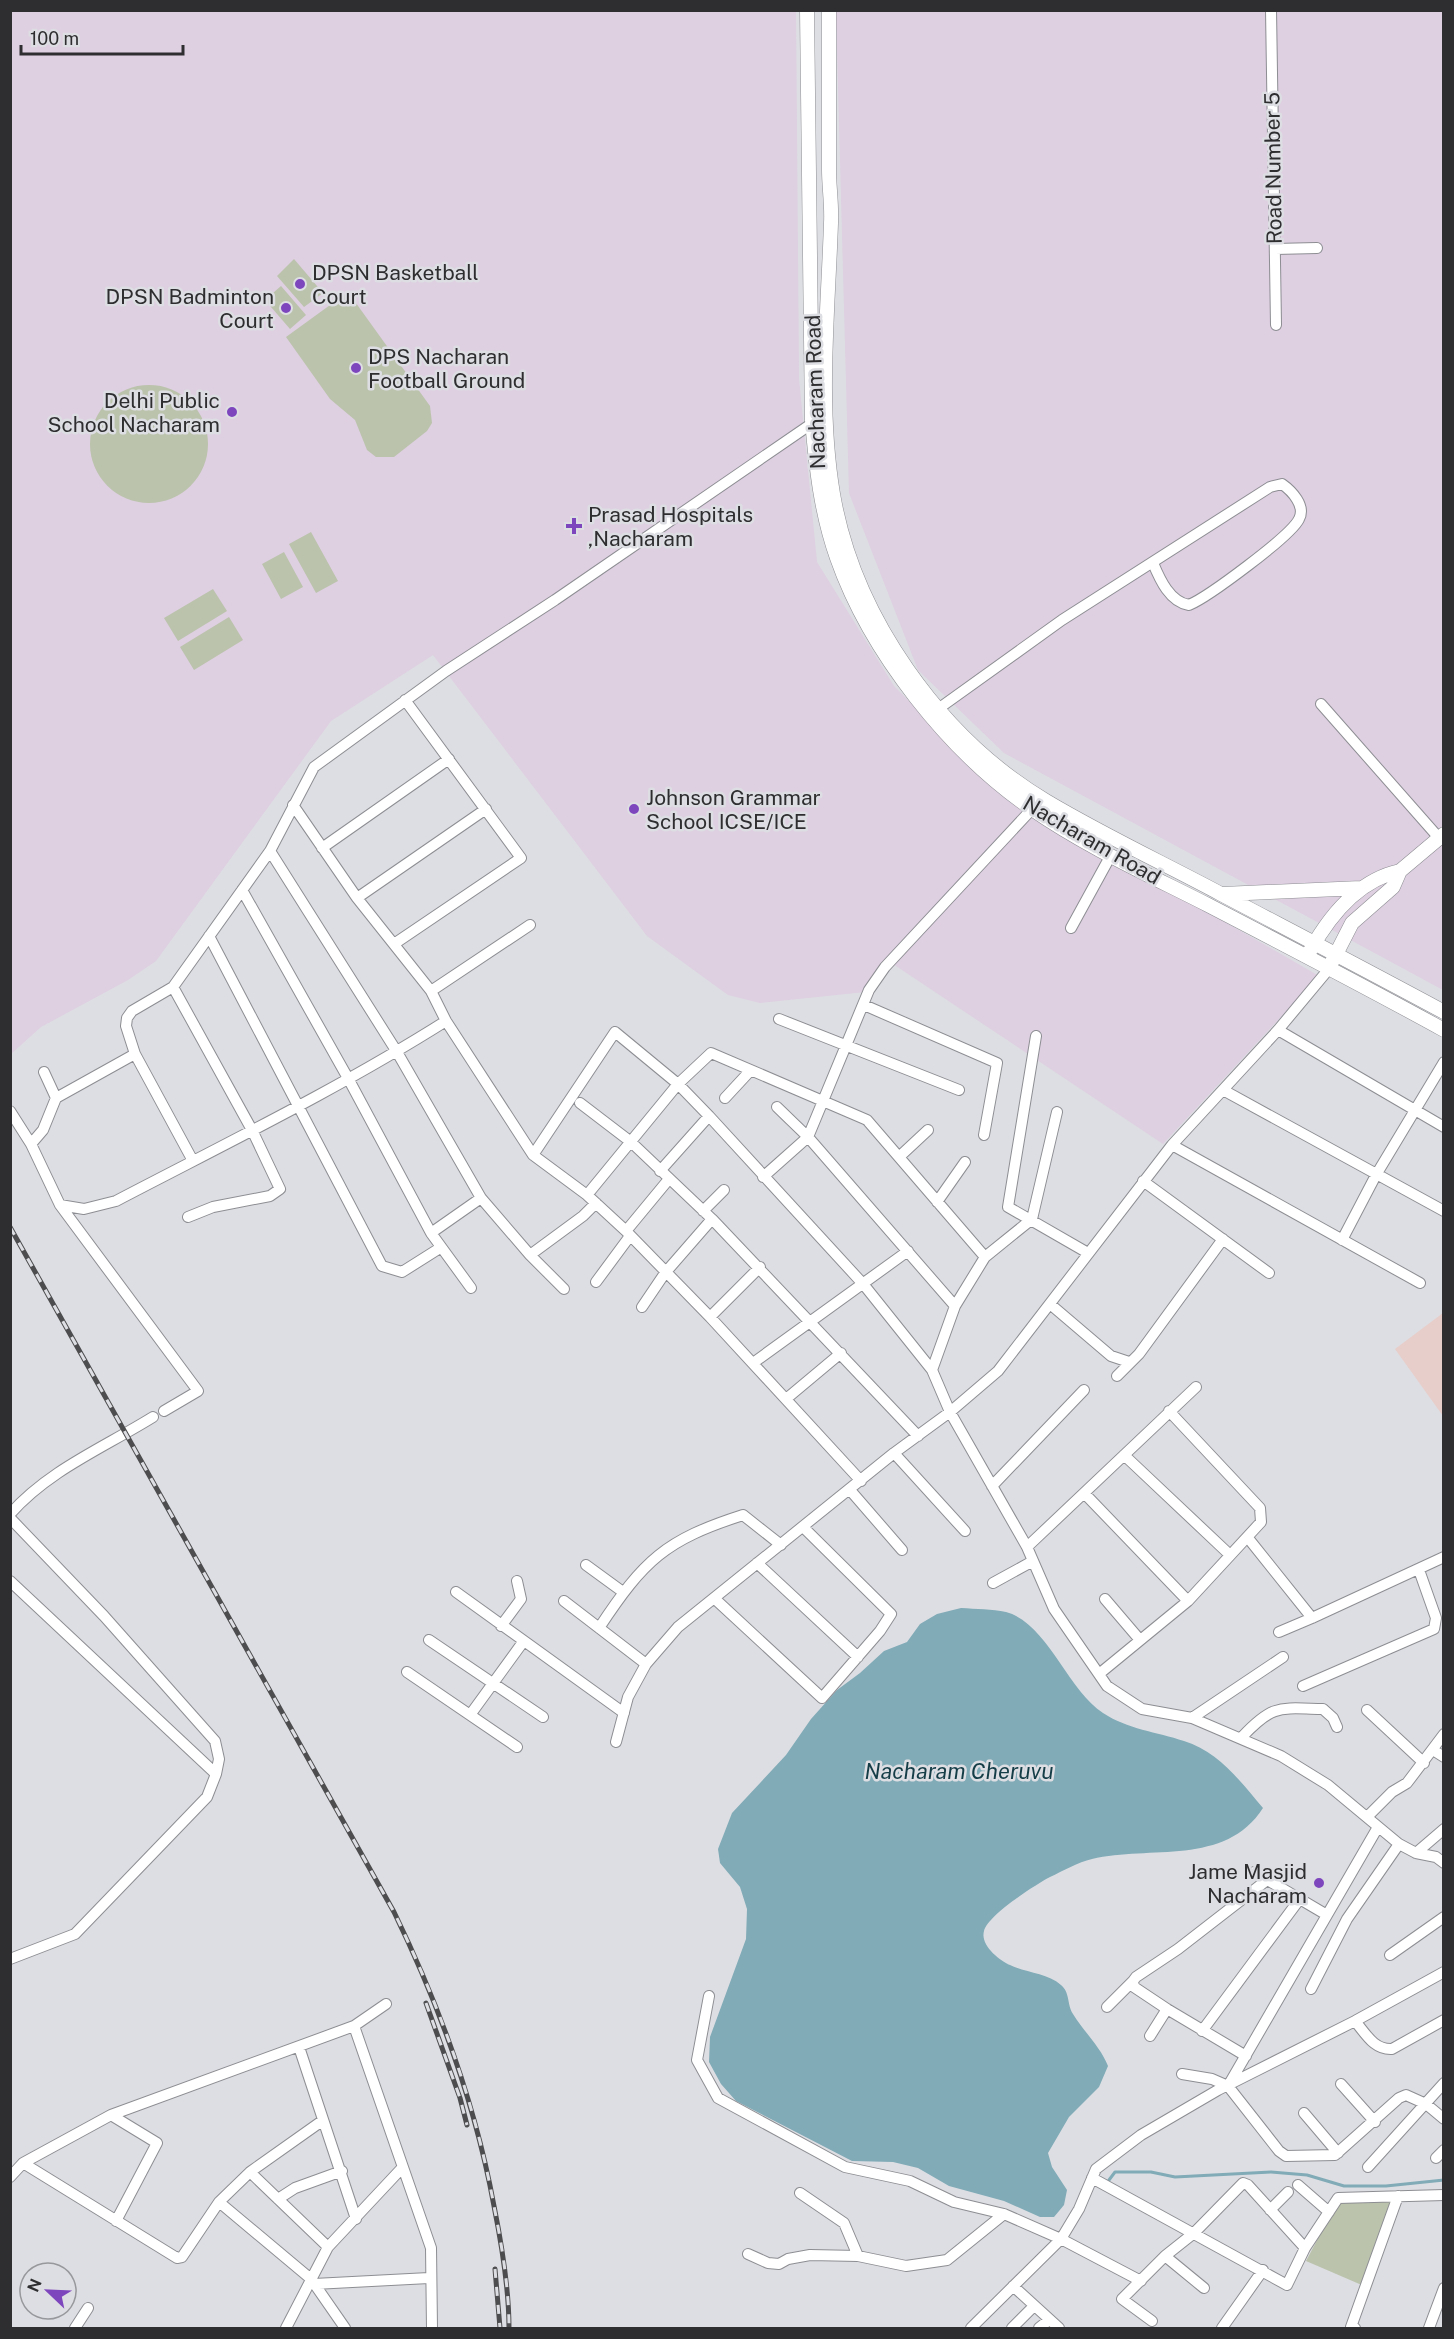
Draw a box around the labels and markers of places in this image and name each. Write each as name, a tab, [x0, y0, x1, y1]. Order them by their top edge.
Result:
place label: DPSN Basketball Court	[312, 260, 479, 309]
marker: DPSN Basketball Court	[293, 277, 307, 291]
place label: DPSN Badminton Court	[105, 284, 274, 333]
marker: DPSN Badminton Court	[279, 301, 293, 315]
place label: DPS Nacharan Football Ground	[368, 344, 525, 393]
marker: DPS Nacharan Football Ground	[349, 361, 363, 375]
place label: Delhi Public School Nacharam	[47, 388, 220, 437]
marker: Delhi Public School Nacharam	[225, 405, 239, 419]
place label: Prasad Hospitals ,Nacharam	[588, 502, 753, 551]
marker: Prasad Hospitals ,Nacharam	[565, 517, 583, 535]
place label: Johnson Grammar School ICSE/ICE	[646, 785, 821, 834]
marker: Johnson Grammar School ICSE/ICE	[627, 802, 641, 816]
place label: Jame Masjid Nacharam	[1188, 1859, 1307, 1908]
marker: Jame Masjid Nacharam	[1312, 1876, 1326, 1890]

